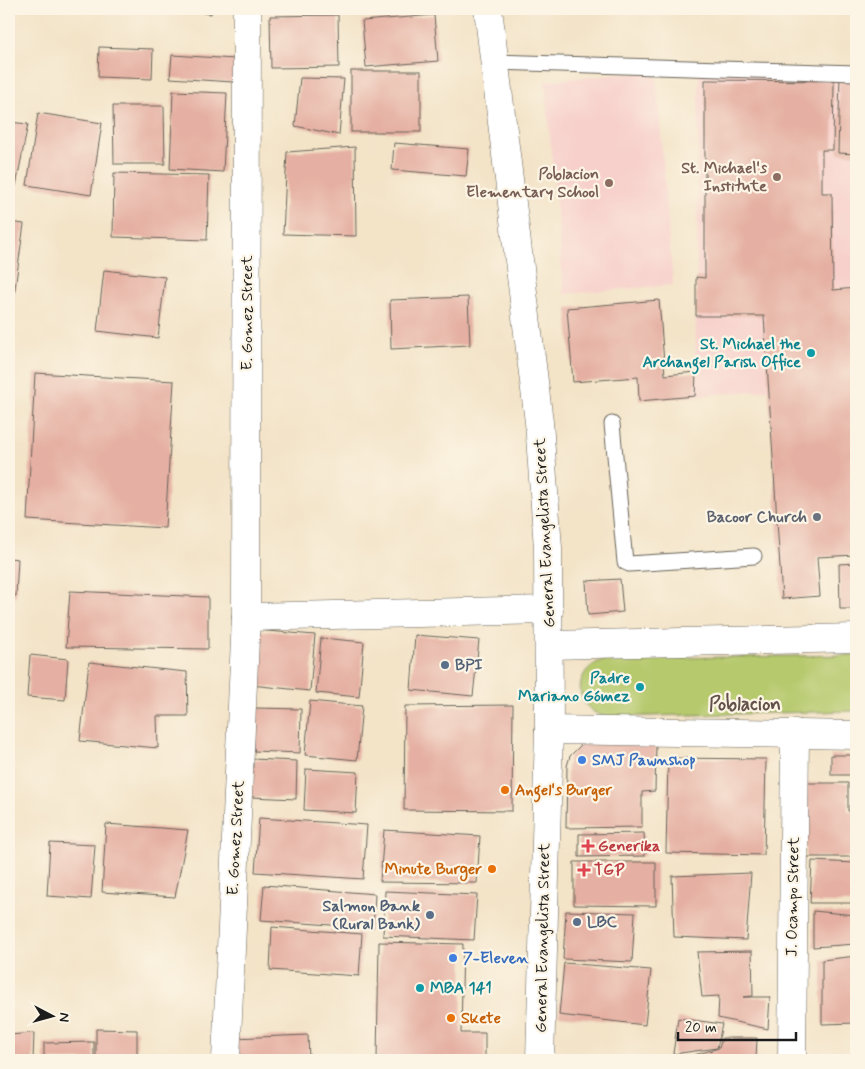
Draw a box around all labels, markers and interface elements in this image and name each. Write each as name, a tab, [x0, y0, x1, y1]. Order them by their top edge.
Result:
place label: St. Michael's Institute	[681, 158, 768, 197]
place label: Poblacion Elementary School	[466, 164, 599, 203]
marker: St. Michael's Institute	[771, 171, 783, 183]
marker: Poblacion Elementary School	[603, 177, 615, 189]
street label: E. Gomez Street	[237, 255, 258, 371]
place label: St. Michael the Archangel Parish Office	[643, 334, 801, 375]
marker: St. Michael the Archangel Parish Office	[805, 347, 817, 359]
street label: General Evangelista Street	[530, 437, 560, 628]
place label: Bacoor Church	[707, 507, 807, 528]
marker: Bacoor Church	[811, 511, 823, 523]
place label: BPI	[455, 655, 483, 676]
marker: BPI	[439, 659, 451, 671]
place label: Padre Mariano Gómez	[518, 668, 630, 707]
marker: Padre Mariano Gómez	[634, 681, 646, 693]
district label: Poblacion	[709, 692, 781, 717]
place label: SMJ Pawnshop	[592, 750, 696, 771]
marker: SMJ Pawnshop	[576, 754, 588, 766]
street label: E. Gomez Street	[223, 779, 250, 896]
place label: Angel's Burger	[515, 780, 612, 803]
marker: Angel's Burger	[499, 784, 511, 796]
place label: Generika	[598, 836, 660, 857]
street label: J. Ocampo Street	[781, 836, 805, 957]
marker: Generika	[582, 840, 594, 852]
street label: General Evangelista Street	[531, 842, 555, 1033]
place label: Minute Burger	[384, 859, 482, 882]
place label: TGP	[594, 860, 625, 881]
marker: Minute Burger	[486, 863, 498, 875]
marker: TGP	[578, 864, 590, 876]
place label: Salmon Bank (Rural Bank)	[323, 896, 420, 935]
marker: Salmon Bank (Rural Bank)	[424, 909, 436, 921]
place label: LBC	[587, 912, 618, 933]
marker: LBC	[571, 916, 583, 928]
place label: 7-Eleven	[463, 948, 529, 969]
marker: 7-Eleven	[447, 952, 459, 964]
place label: MBA 141	[430, 978, 492, 999]
marker: MBA 141	[414, 982, 426, 994]
north arrow	[28, 992, 78, 1042]
place label: Skete	[461, 1008, 501, 1029]
scale bar	[678, 1009, 795, 1041]
text: N	[54, 1012, 73, 1023]
marker: Skete	[445, 1012, 457, 1024]
text: 20 m	[685, 1018, 717, 1038]

